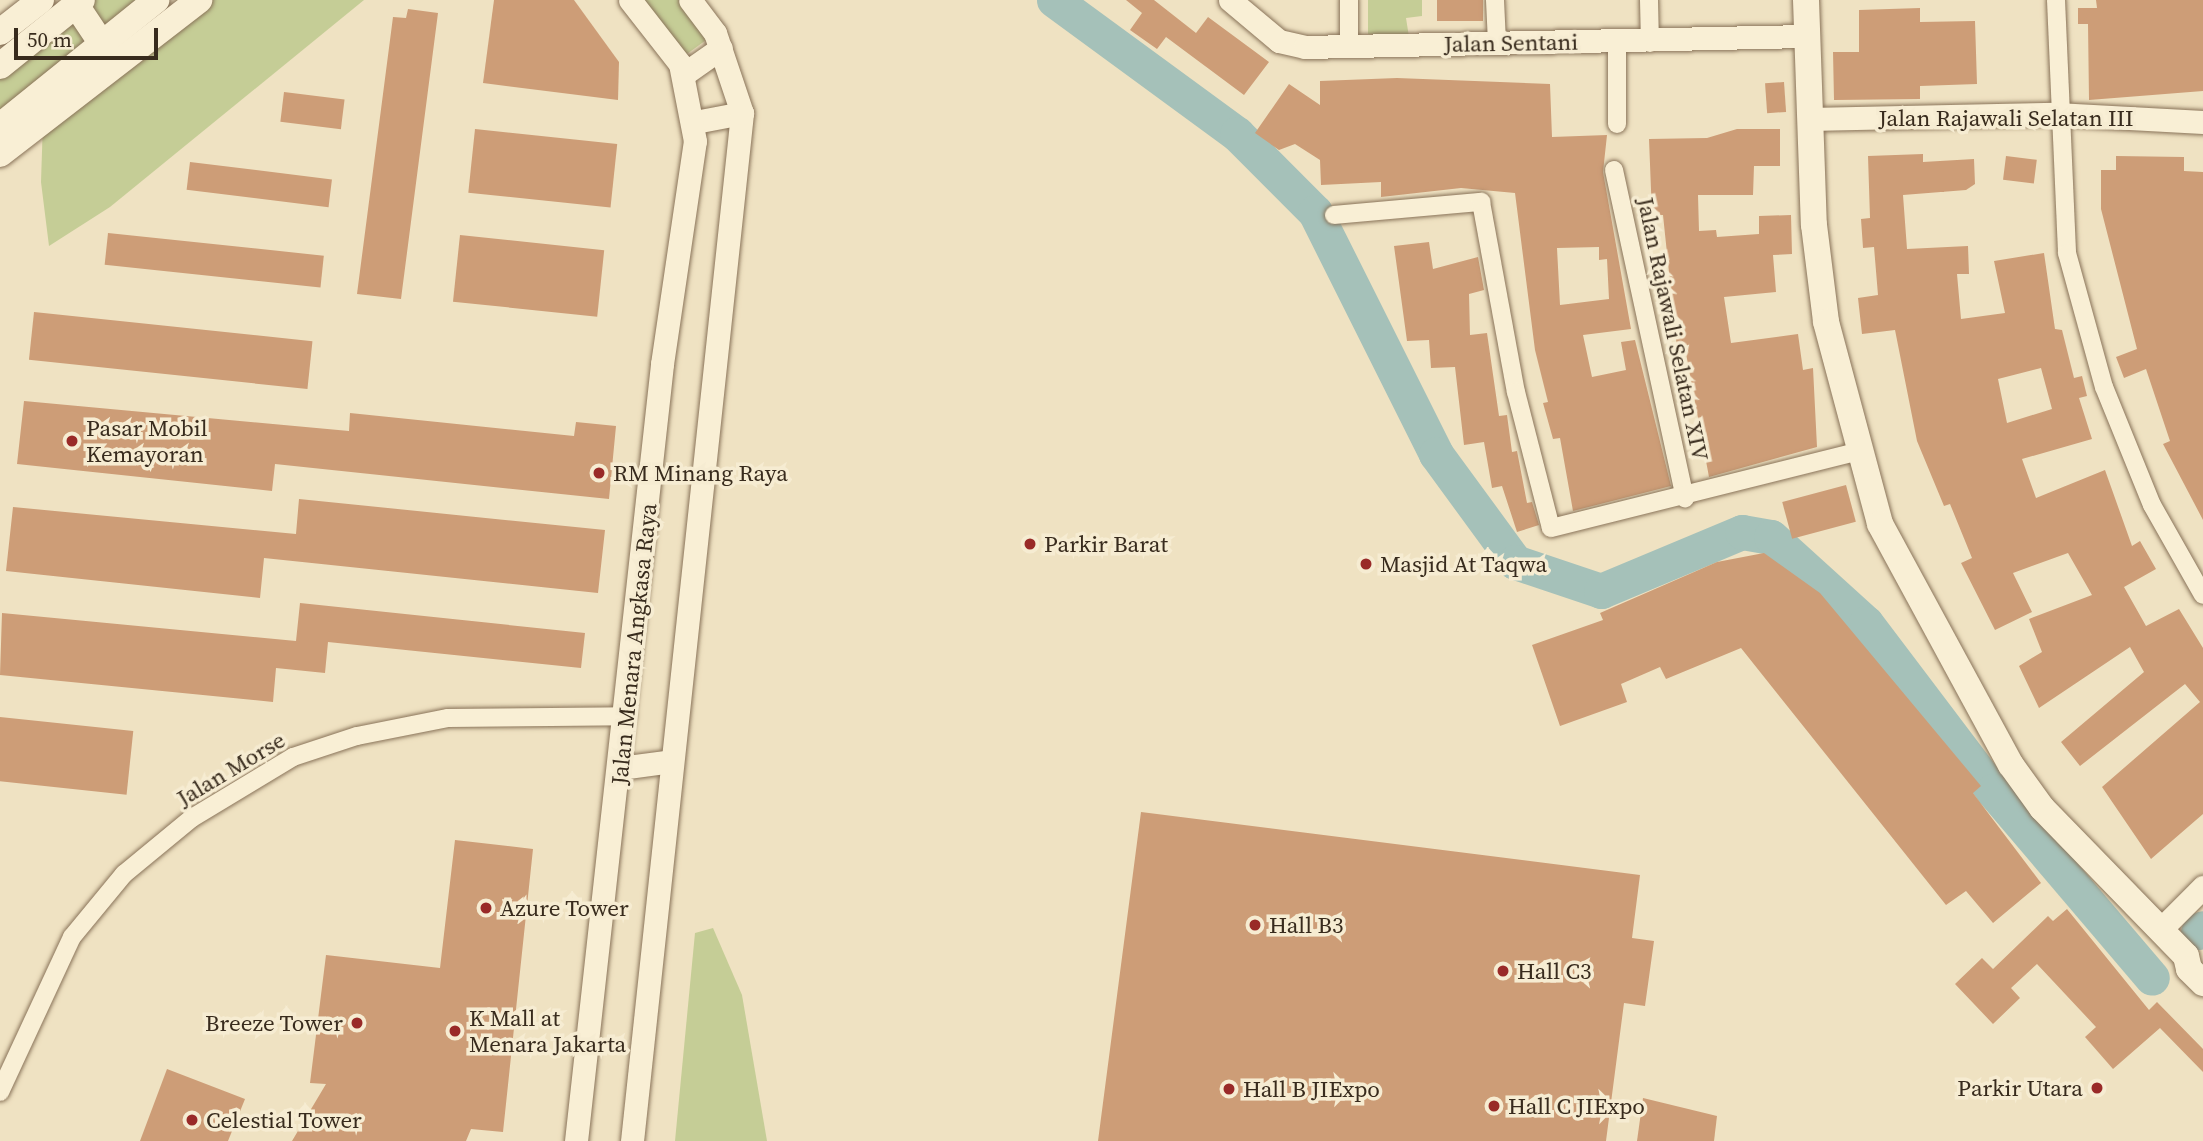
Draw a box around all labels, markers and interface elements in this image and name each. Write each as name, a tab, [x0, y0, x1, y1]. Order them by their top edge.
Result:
scale bar	[18, 14, 161, 58]
text: 50 m	[27, 25, 72, 54]
street label: Jalan Sentani	[1444, 28, 1578, 58]
street label: Jalan Rajawali Selatan III	[1878, 104, 2134, 132]
street label: Jalan Rajawali Selatan XIV	[1632, 195, 1714, 463]
place label: Pasar Mobil Kemayoran	[86, 414, 208, 468]
marker: Pasar Mobil Kemayoran	[64, 433, 80, 449]
place label: RM Minang Raya	[613, 459, 788, 487]
marker: RM Minang Raya	[591, 465, 607, 481]
street label: Jalan Menara Angkasa Raya	[605, 502, 663, 786]
place label: Parkir Barat	[1044, 530, 1168, 558]
marker: Parkir Barat	[1022, 536, 1038, 552]
place label: Masjid At Taqwa	[1380, 550, 1548, 578]
marker: Masjid At Taqwa	[1358, 556, 1374, 572]
street label: Jalan Morse	[172, 726, 290, 812]
place label: Azure Tower	[500, 894, 629, 922]
marker: Azure Tower	[478, 900, 494, 916]
place label: Hall B3	[1269, 911, 1343, 939]
marker: Hall B3	[1247, 917, 1263, 933]
place label: Hall C3	[1517, 957, 1591, 985]
marker: Hall C3	[1495, 963, 1511, 979]
place label: K Mall at Menara Jakarta	[469, 1004, 626, 1058]
place label: Breeze Tower	[205, 1009, 343, 1037]
marker: Breeze Tower	[349, 1015, 365, 1031]
marker: K Mall at Menara Jakarta	[447, 1023, 463, 1039]
place label: Parkir Utara	[1957, 1074, 2083, 1102]
place label: Hall B JIExpo	[1243, 1075, 1380, 1103]
marker: Parkir Utara	[2089, 1080, 2105, 1096]
marker: Hall B JIExpo	[1221, 1081, 1237, 1097]
place label: Hall C JIExpo	[1508, 1092, 1645, 1120]
marker: Hall C JIExpo	[1486, 1098, 1502, 1114]
place label: Celestial Tower	[206, 1106, 362, 1134]
marker: Celestial Tower	[184, 1112, 200, 1128]

